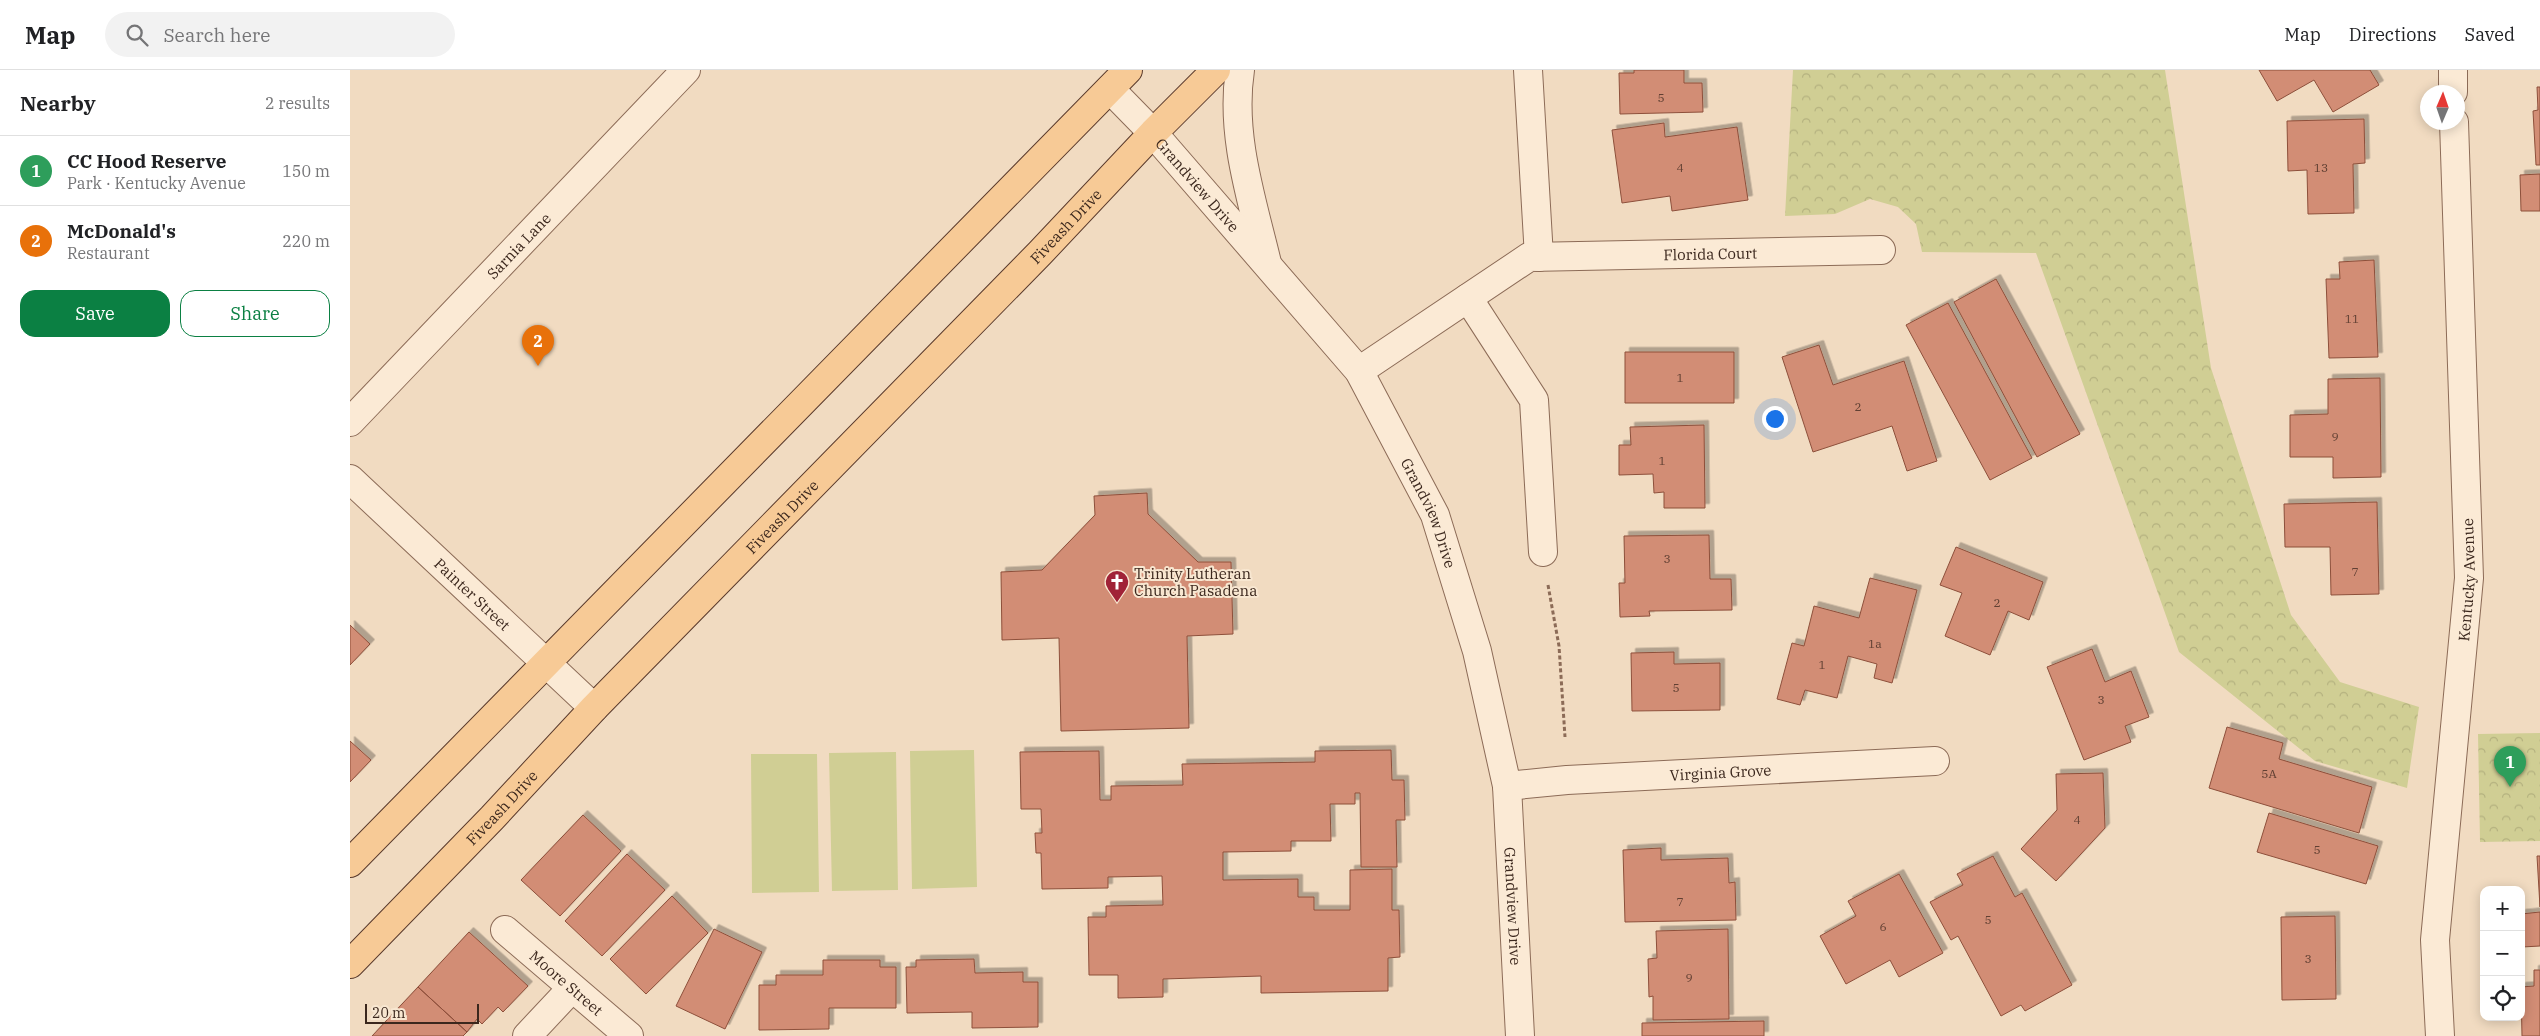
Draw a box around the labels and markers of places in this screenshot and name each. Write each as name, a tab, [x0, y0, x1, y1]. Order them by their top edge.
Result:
pin: 2	[522, 325, 554, 366]
place label: Trinity Lutheran Church Pasadena	[1134, 564, 1257, 600]
church icon: Trinity Lutheran Church Pasadena	[1104, 569, 1130, 603]
pin: 1	[2494, 746, 2526, 787]

